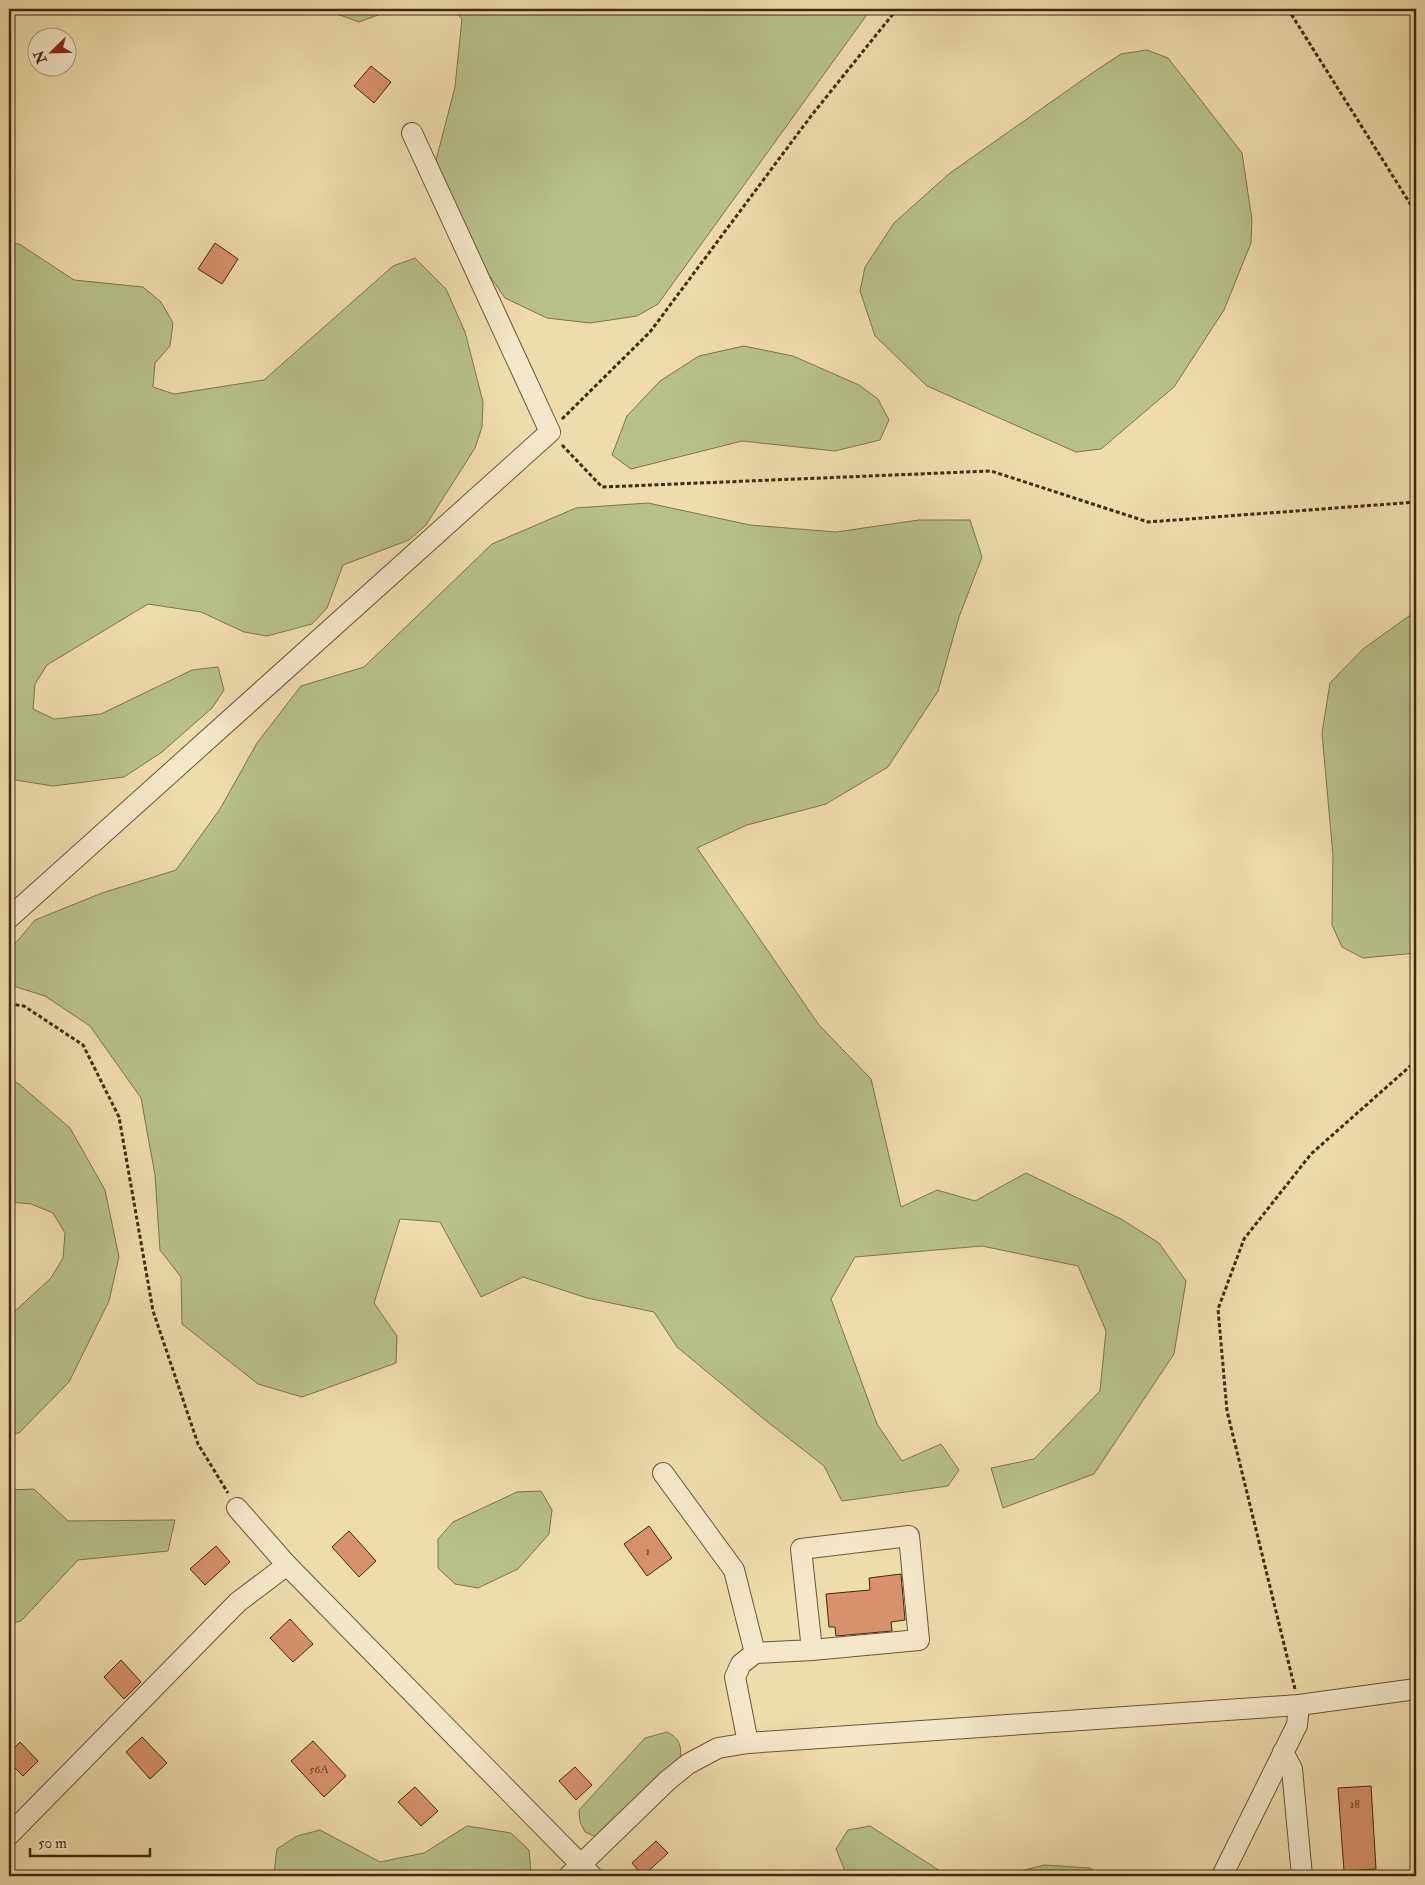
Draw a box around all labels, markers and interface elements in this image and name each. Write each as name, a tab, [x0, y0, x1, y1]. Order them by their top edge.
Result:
north arrow	[28, 28, 78, 78]
text: N	[30, 47, 51, 67]
house number: 1	[646, 1544, 650, 1559]
house number: 56А	[309, 1762, 329, 1777]
house number: 18	[1350, 1797, 1360, 1812]
scale bar	[30, 1825, 150, 1857]
text: 50 m	[38, 1834, 67, 1853]

